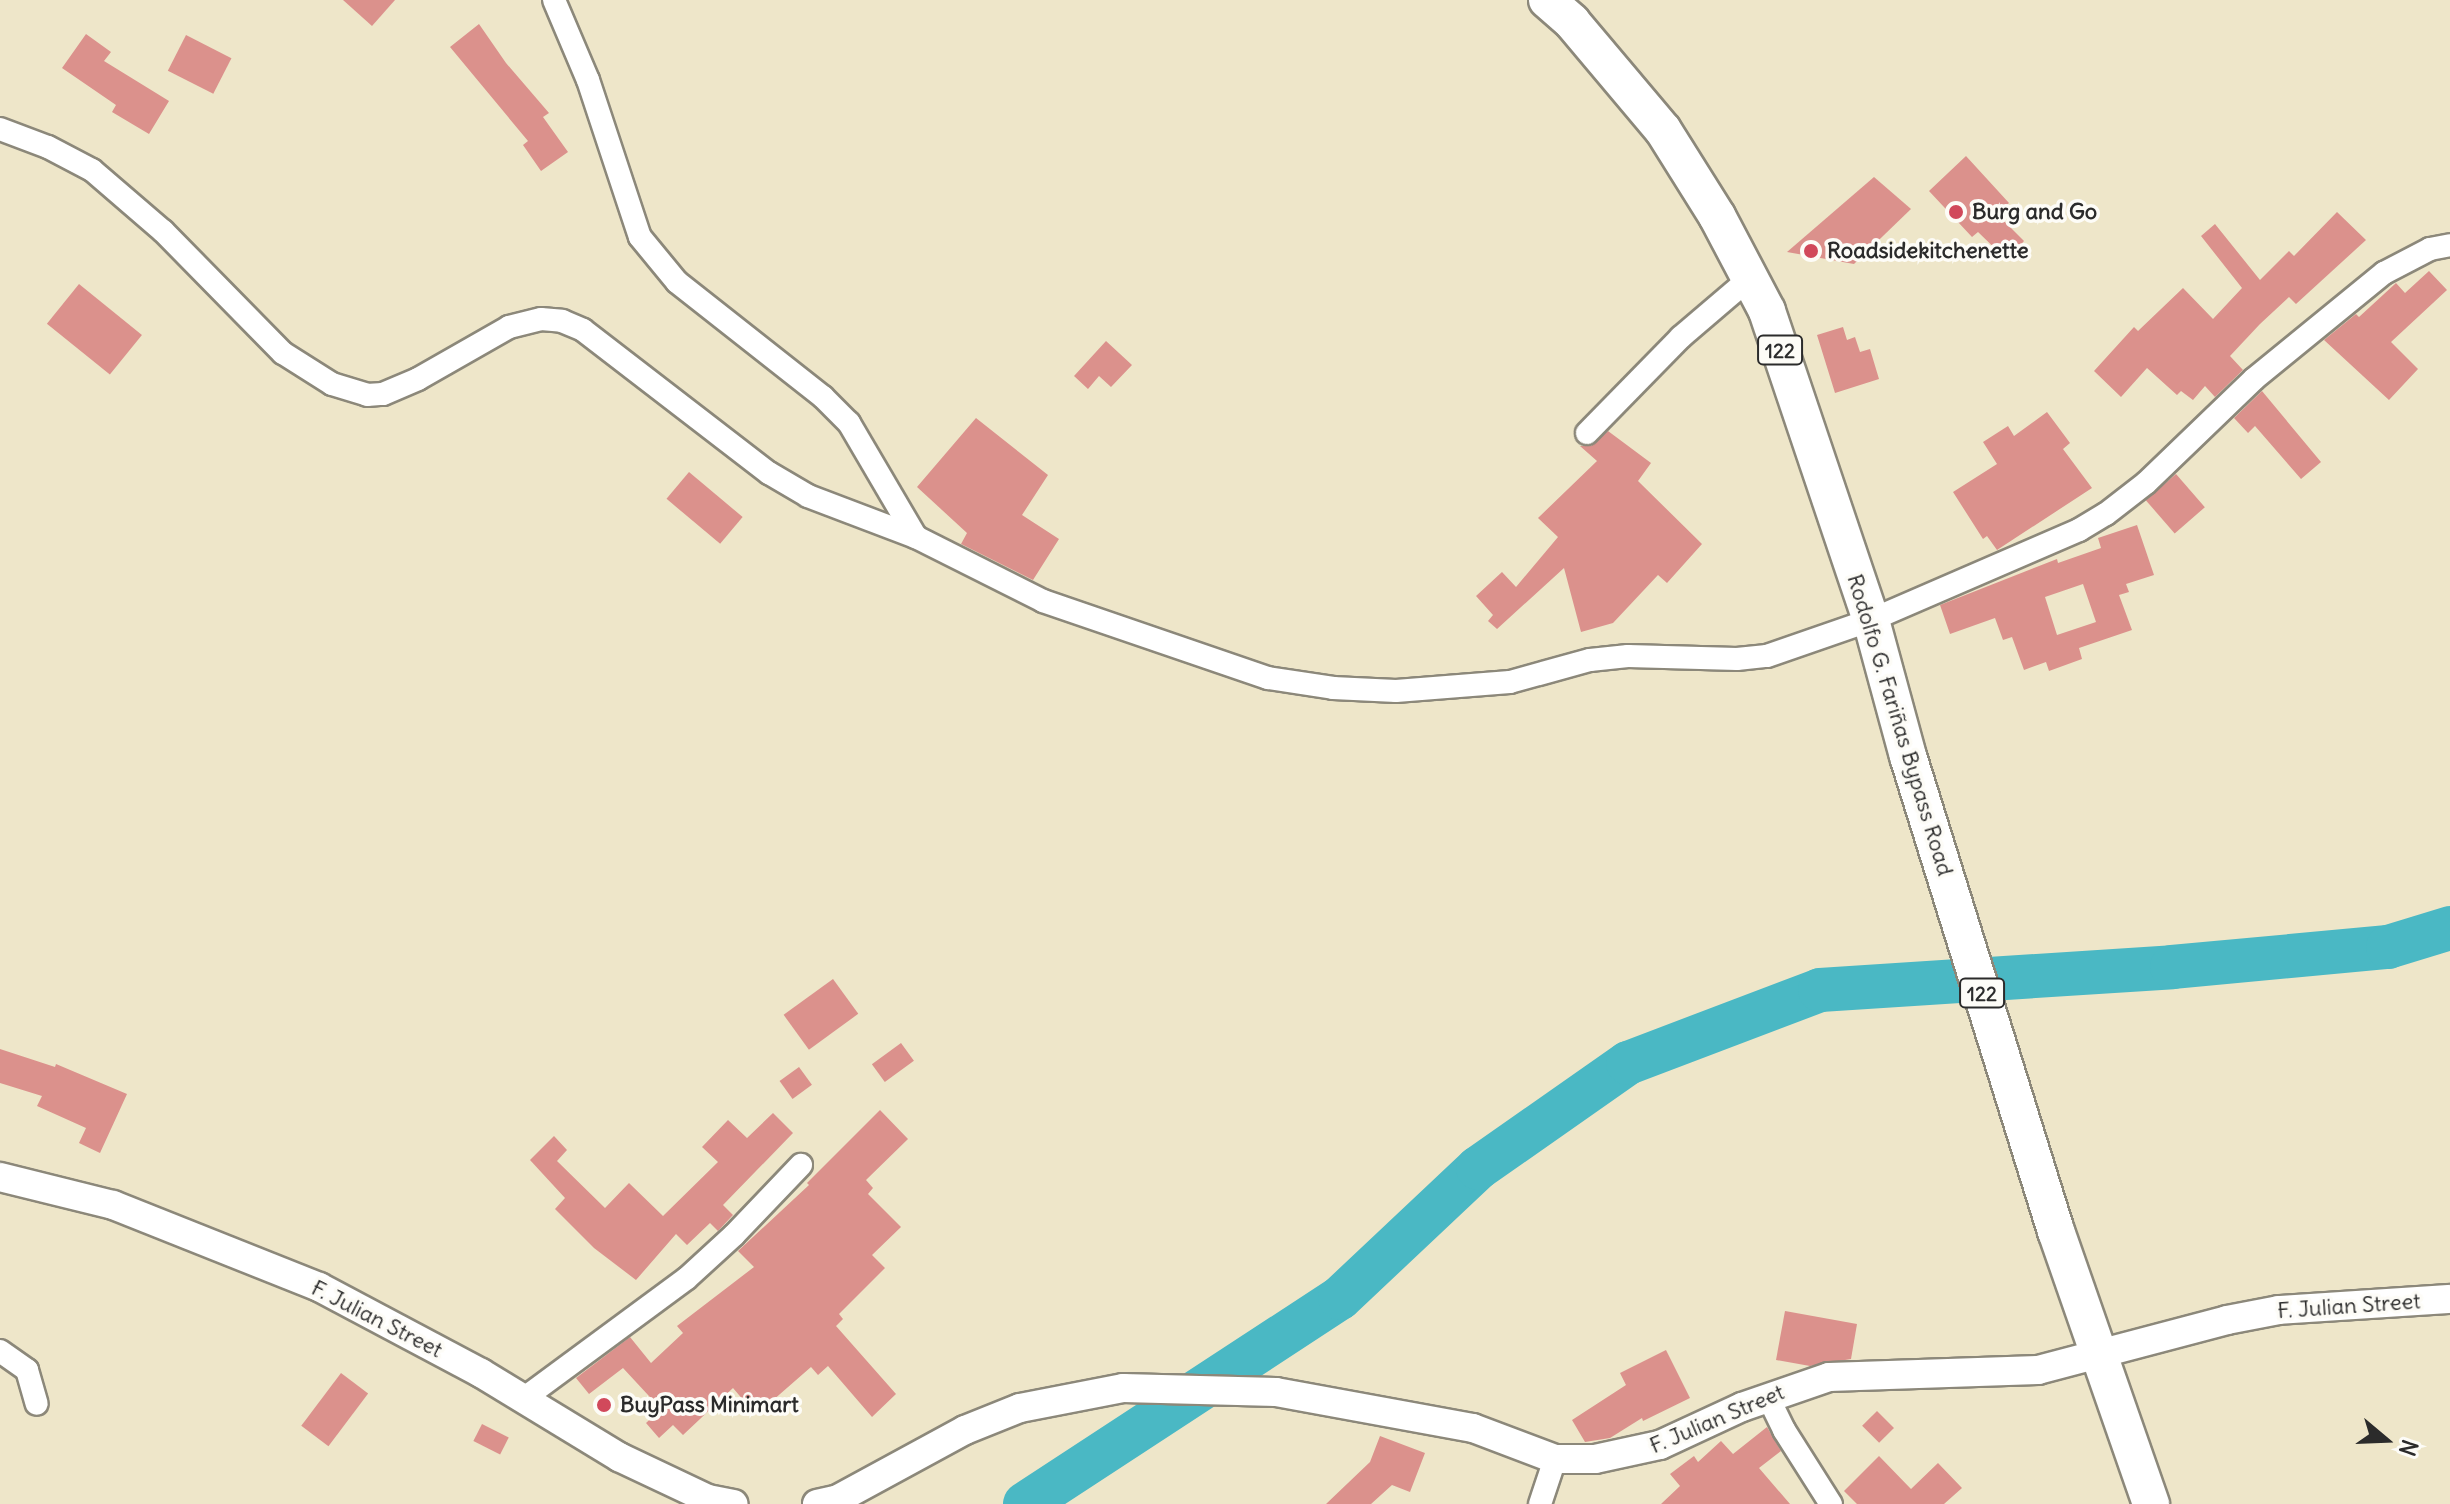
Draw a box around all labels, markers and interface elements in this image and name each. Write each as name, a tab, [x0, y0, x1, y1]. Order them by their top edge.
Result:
place label: Burg and Go	[1972, 199, 2097, 225]
marker: Burg and Go	[1947, 203, 1965, 221]
place label: Roadsidekitchenette	[1827, 238, 2029, 264]
marker: Roadsidekitchenette	[1802, 242, 1820, 260]
road number: 122	[1756, 334, 1804, 366]
street label: Rodolfo G. Fariñas Bypass Road	[1841, 571, 1959, 879]
road number: 122	[1958, 977, 2006, 1009]
street label: F. Julian Street	[307, 1275, 447, 1363]
street label: F. Julian Street	[2277, 1288, 2421, 1324]
street label: F. Julian Street	[1646, 1379, 1788, 1459]
place label: BuyPass Minimart	[620, 1392, 799, 1418]
marker: BuyPass Minimart	[595, 1396, 613, 1414]
north arrow	[2346, 1400, 2426, 1480]
text: N	[2393, 1436, 2424, 1460]

